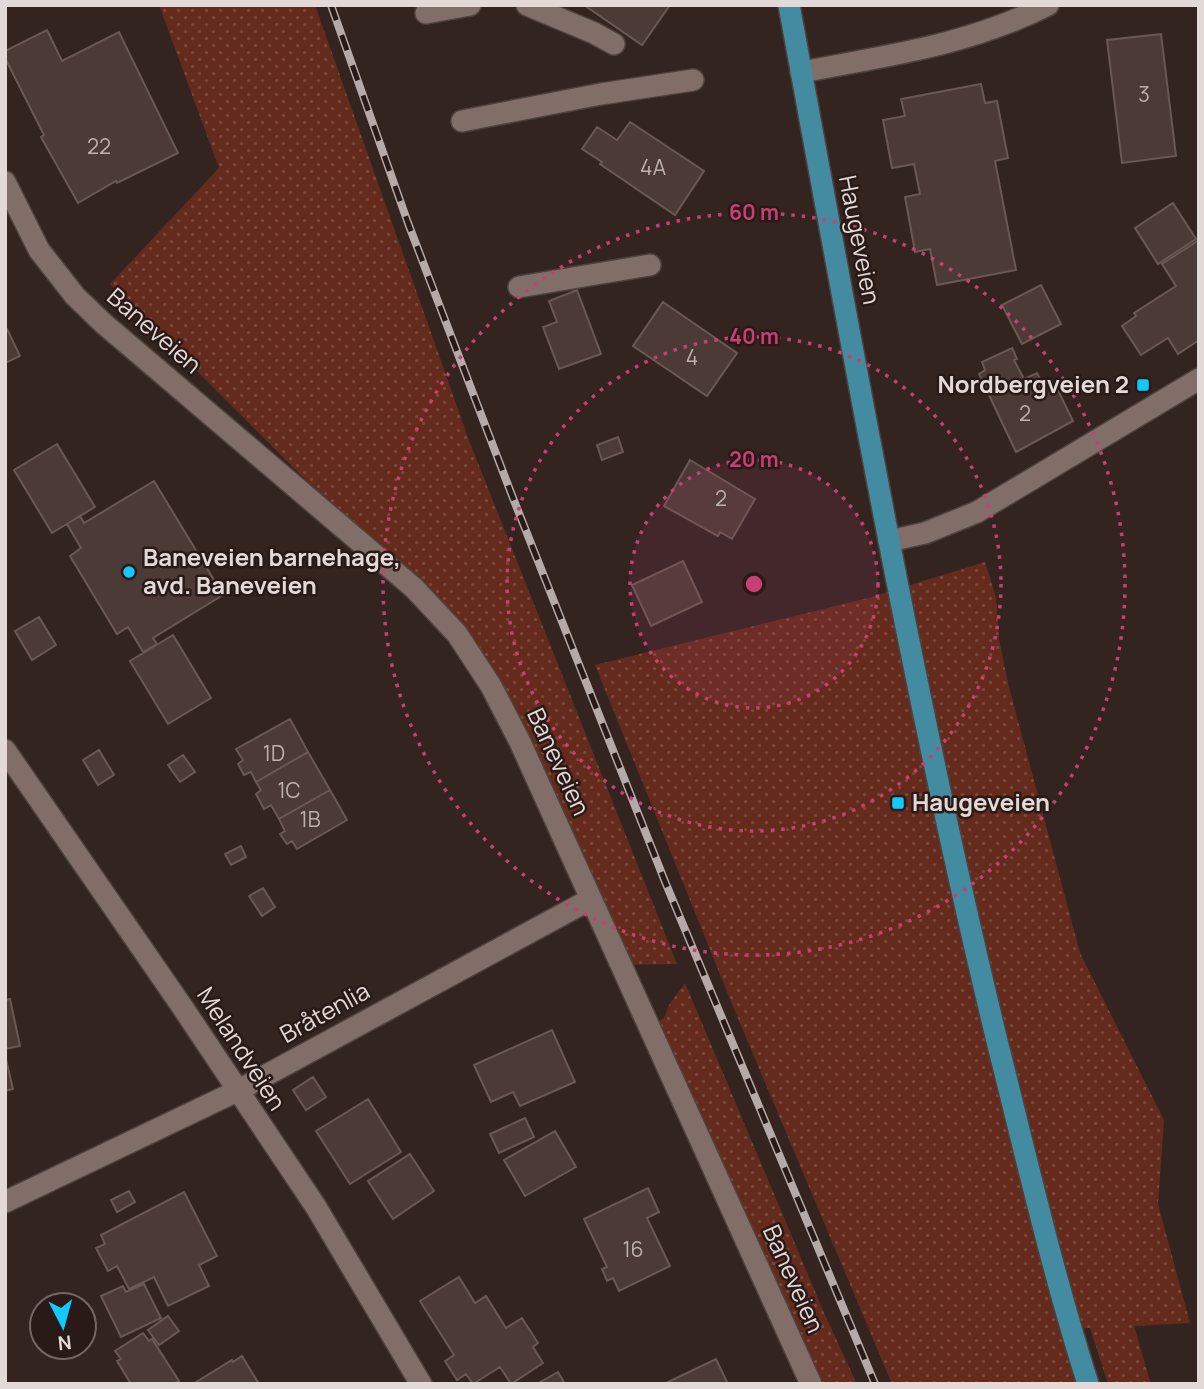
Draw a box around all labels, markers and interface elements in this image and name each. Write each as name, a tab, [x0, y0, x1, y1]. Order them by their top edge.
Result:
house number: 3	[1138, 80, 1150, 108]
house number: 22	[87, 132, 111, 160]
house number: 4A	[640, 153, 666, 181]
street label: Haugeveien	[832, 172, 889, 307]
text: 60 m	[729, 198, 779, 226]
street label: Baneveien	[101, 280, 209, 380]
text: 40 m	[729, 322, 779, 350]
house number: 4	[686, 343, 698, 371]
place label: Nordbergveien 2	[938, 367, 1129, 400]
marker: Nordbergveien 2	[1135, 377, 1151, 393]
house number: 2	[1019, 399, 1031, 427]
text: 20 m	[729, 445, 779, 473]
house number: 2	[715, 484, 727, 512]
place label: Baneveien barnehage, avd. Baneveien	[143, 540, 401, 601]
marker: Baneveien barnehage, avd. Baneveien	[121, 564, 137, 580]
centre of rings	[742, 572, 766, 596]
street label: Baneveien	[520, 702, 599, 820]
house number: 1D	[263, 739, 285, 767]
house number: 1C	[277, 776, 301, 804]
place label: Haugeveien	[912, 785, 1050, 818]
marker: Haugeveien	[890, 795, 906, 811]
house number: 1B	[299, 805, 321, 833]
street label: Bråtenlia	[273, 974, 375, 1050]
street label: Melandveien	[190, 980, 294, 1116]
street label: Baneveien	[756, 1219, 833, 1338]
house number: 16	[622, 1235, 644, 1263]
north arrow	[28, 1291, 98, 1361]
text: N	[57, 1329, 73, 1357]

